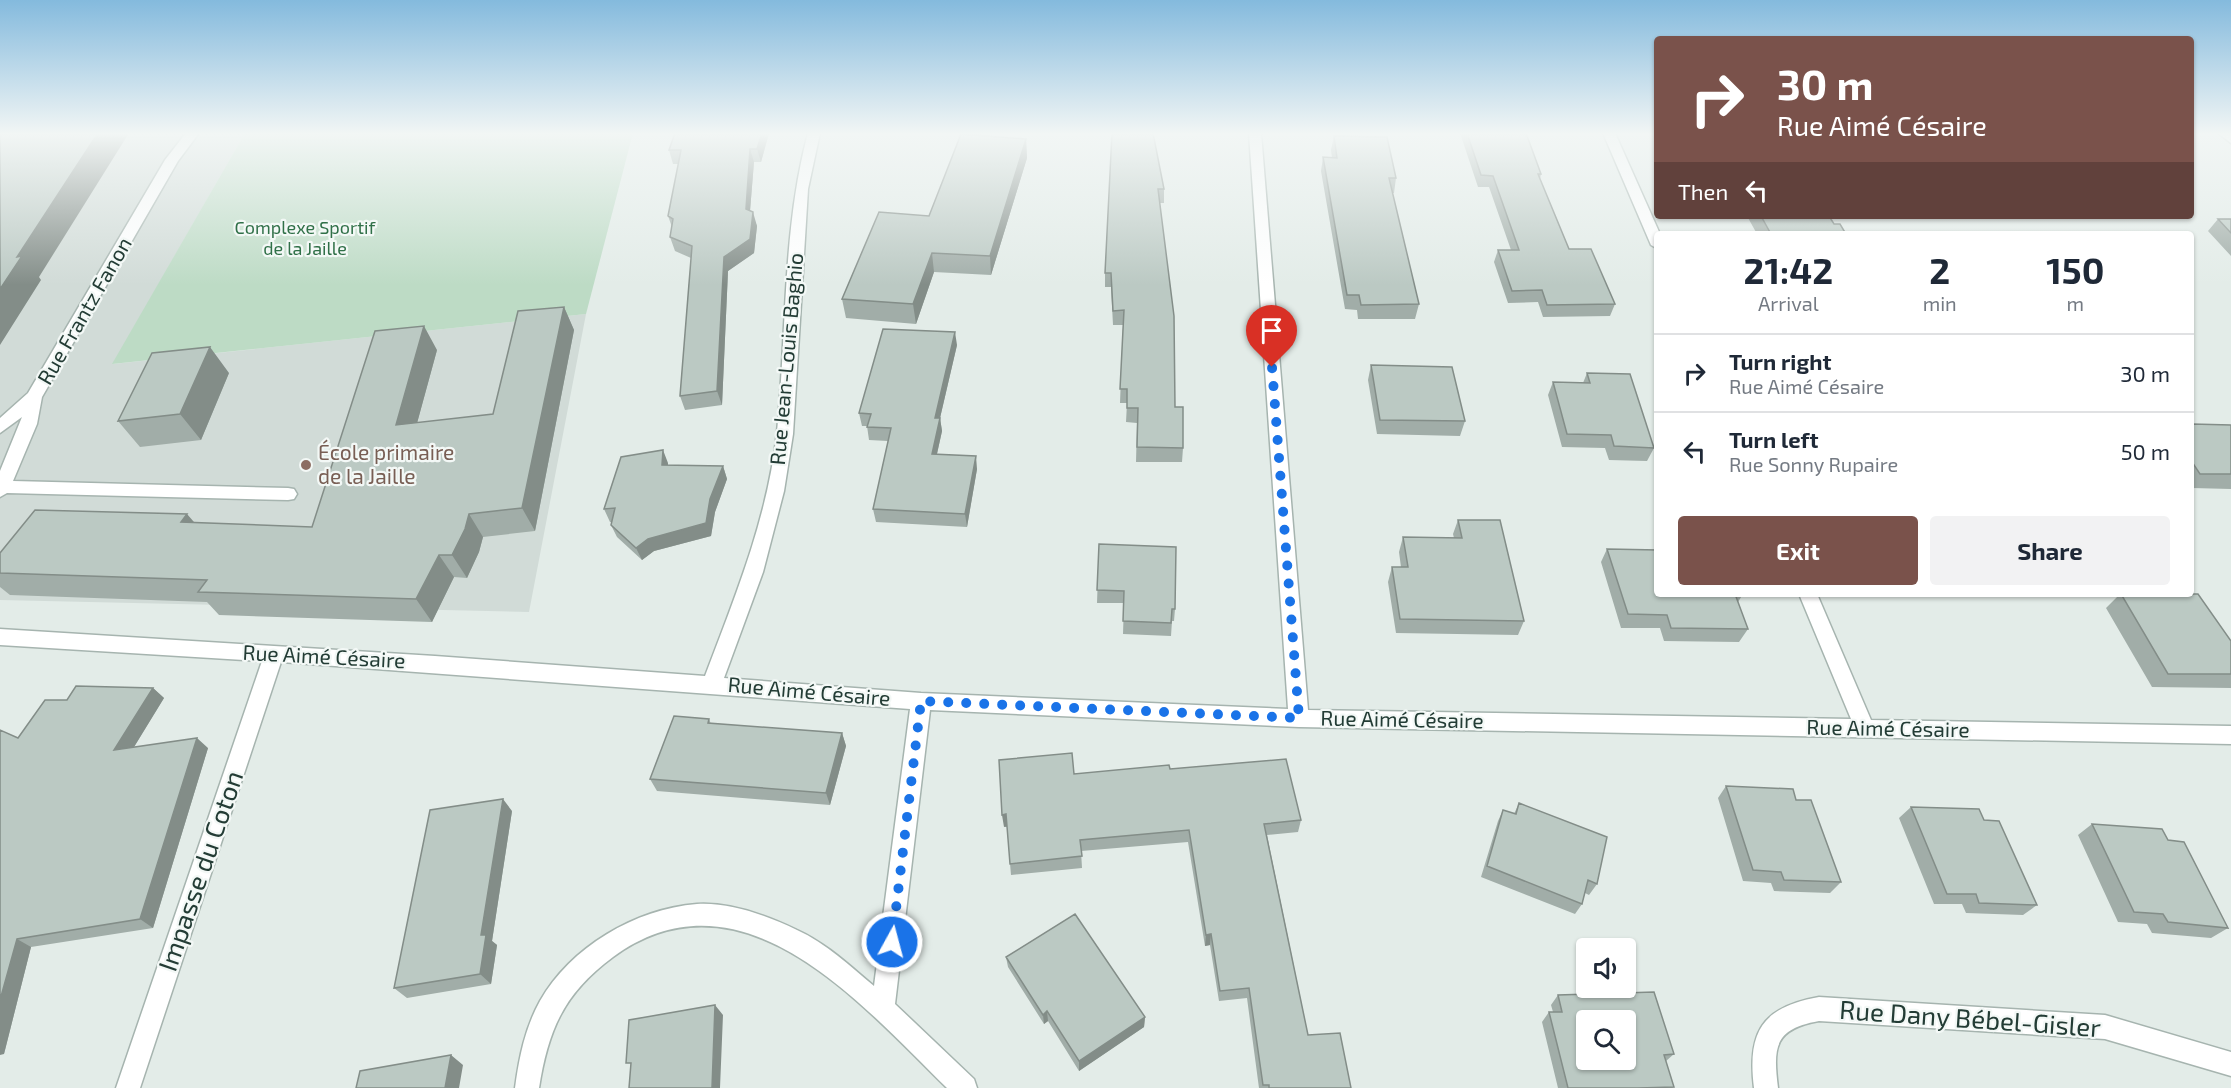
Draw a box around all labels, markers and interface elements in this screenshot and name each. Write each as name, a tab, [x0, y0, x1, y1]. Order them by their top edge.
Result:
text: 30 m	[1777, 58, 1873, 108]
icon: right	[1678, 60, 1756, 138]
text: Rue Aimé Césaire	[1777, 109, 1987, 141]
icon: left	[1740, 174, 1773, 207]
text: Then	[1678, 178, 1728, 204]
park label: Complexe Sportif de la Jaille	[235, 216, 377, 259]
street label: Rue Frantz Fanon	[31, 232, 136, 388]
text: 21:42	[1744, 248, 1833, 291]
text: 2	[1929, 248, 1950, 291]
text: 150	[2046, 248, 2104, 291]
street label: Rue Jean-Louis Baghio	[764, 252, 807, 466]
text: Arrival	[1758, 291, 1819, 315]
text: min	[1923, 291, 1957, 315]
text: m	[2067, 291, 2084, 315]
pin	[1246, 305, 1297, 367]
icon: arrive	[1255, 314, 1288, 347]
text: Turn right	[1729, 348, 1831, 374]
icon: right	[1678, 357, 1711, 390]
text: 30 m	[2120, 360, 2170, 386]
text: Rue Aimé Césaire	[1729, 374, 1884, 398]
text: Turn left	[1729, 426, 1818, 452]
icon: left	[1678, 435, 1711, 468]
text: 50 m	[2121, 438, 2170, 464]
place label: École primaire de la Jaille	[318, 439, 454, 488]
text: Rue Sonny Rupaire	[1729, 452, 1898, 476]
marker: École primaire de la Jaille	[299, 458, 313, 472]
button: Exit	[1678, 516, 1918, 585]
button: Share	[1930, 516, 2170, 585]
street label: Rue Aimé Césaire	[242, 639, 406, 672]
street label: Rue Aimé Césaire	[727, 671, 891, 710]
street label: Rue Aimé Césaire	[1320, 705, 1484, 732]
street label: Rue Aimé Césaire	[1806, 714, 1970, 741]
street label: Impasse du Coton	[151, 766, 248, 975]
position arrow	[860, 910, 924, 974]
map controls	[1576, 938, 1636, 1070]
button: sound	[1576, 938, 1636, 998]
street label: Rue Dany Bébel-Gisler	[1838, 993, 2102, 1042]
button: search	[1576, 1010, 1636, 1070]

